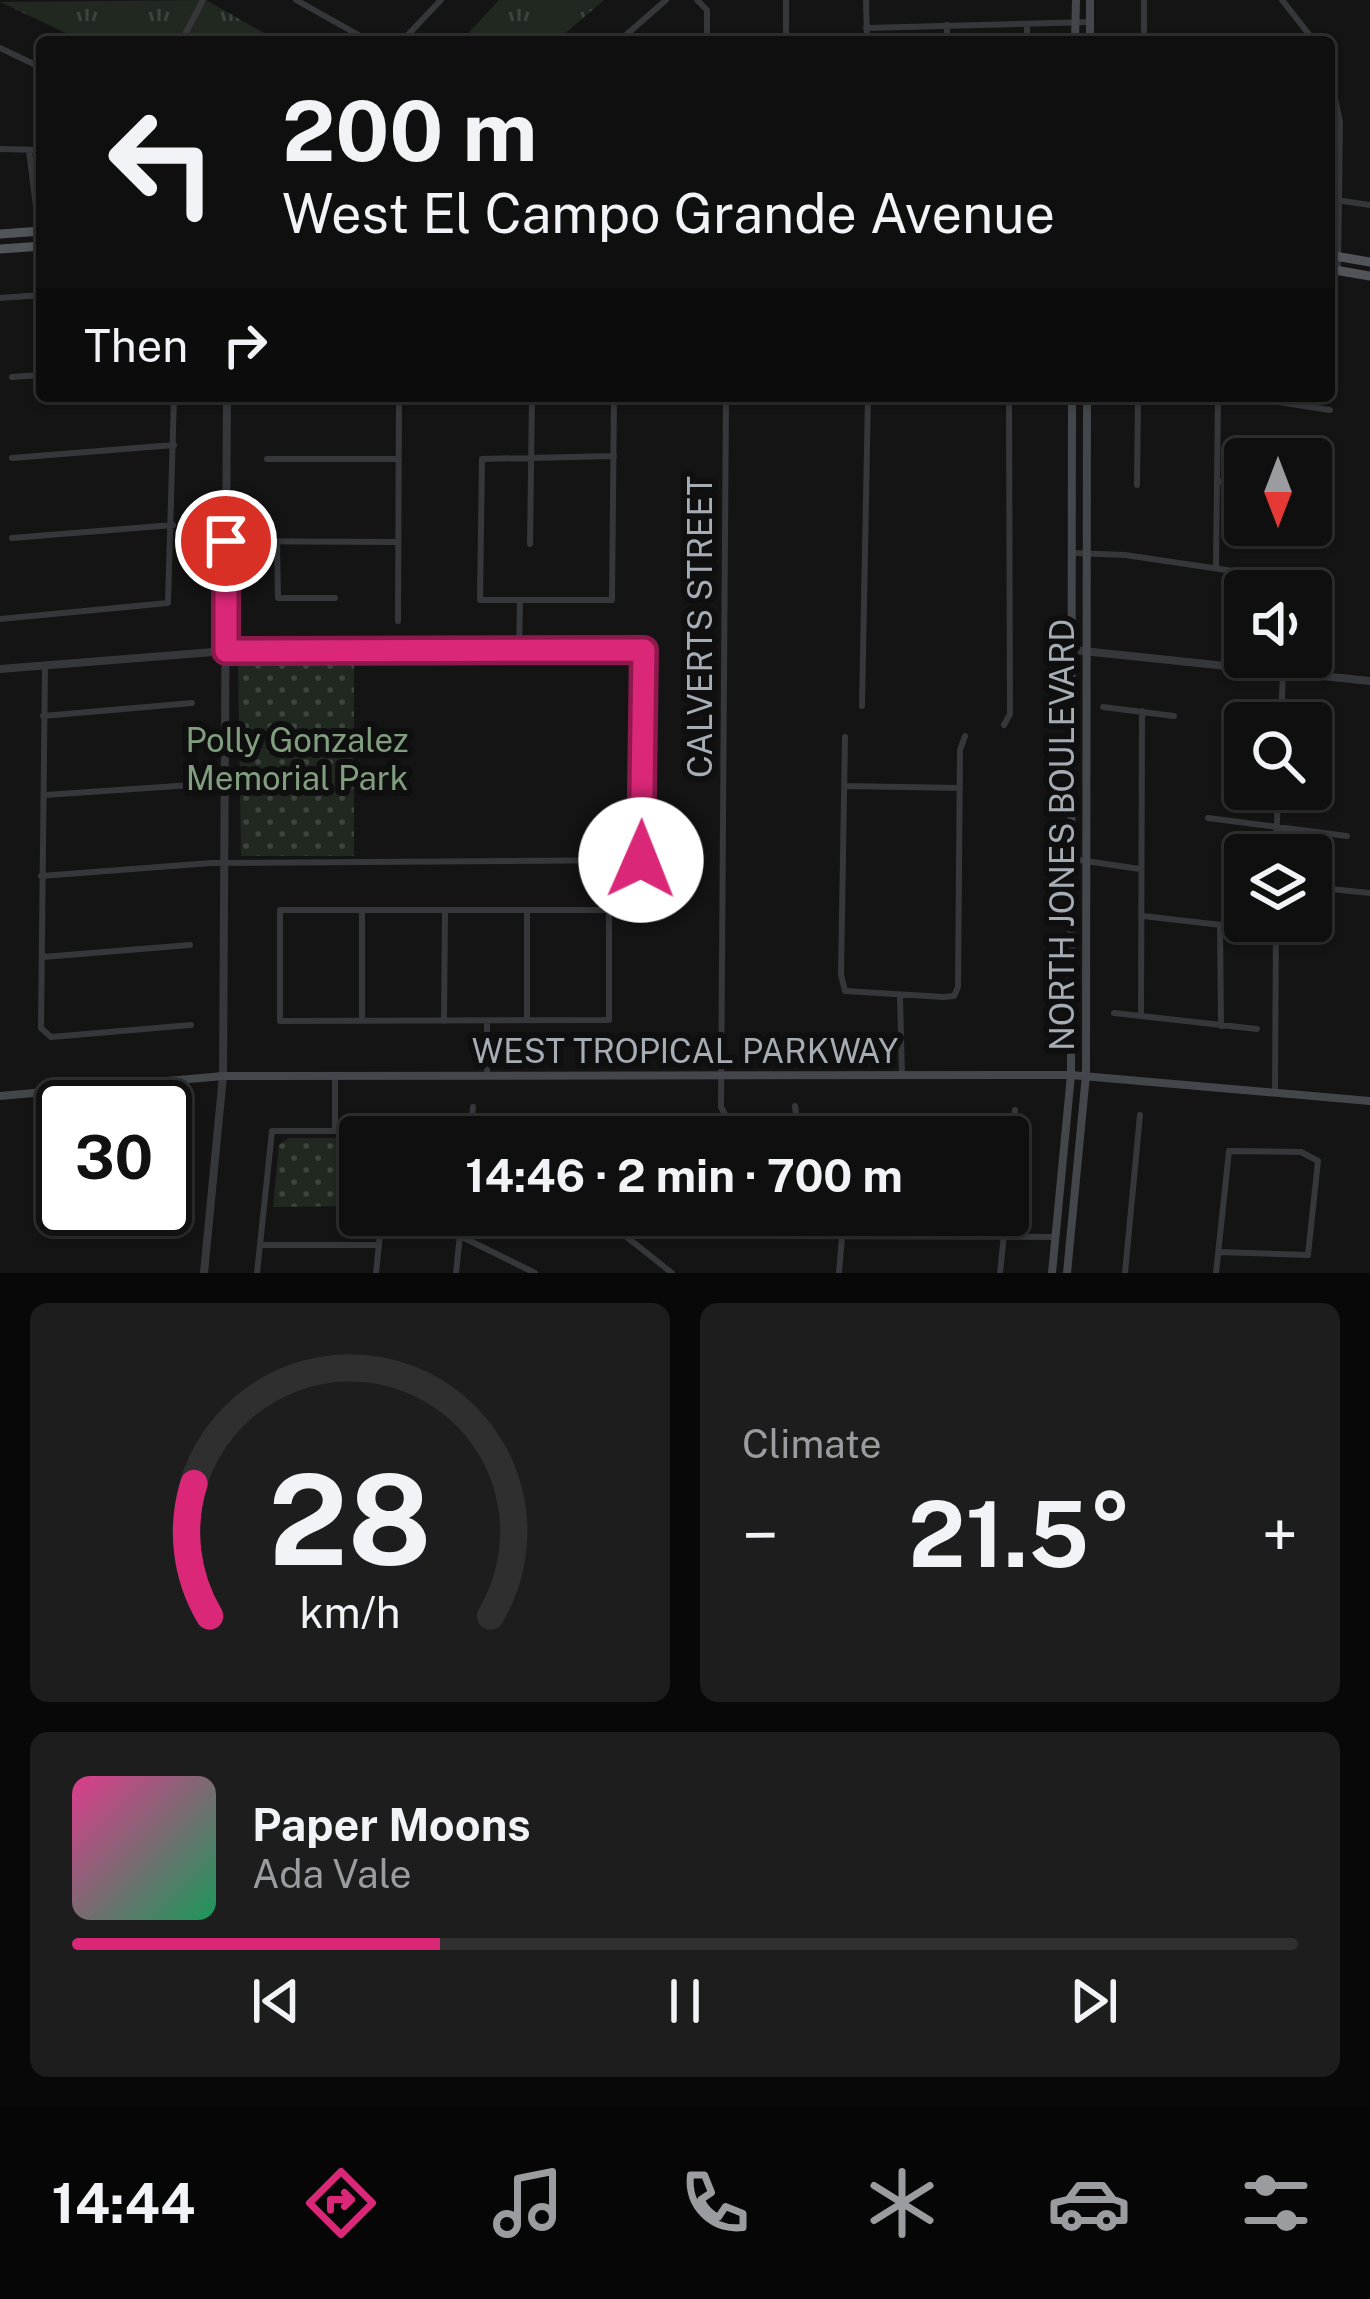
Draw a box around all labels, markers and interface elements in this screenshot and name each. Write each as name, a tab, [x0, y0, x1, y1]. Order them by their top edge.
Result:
text: 200 m	[282, 81, 538, 180]
icon: left	[84, 84, 240, 240]
text: West El Campo Grande Avenue	[282, 182, 1055, 245]
icon: right	[212, 312, 278, 378]
text: Then	[84, 319, 188, 372]
north arrow	[1224, 438, 1332, 546]
map controls	[1224, 438, 1332, 942]
street label: CALVERTS STREET	[681, 476, 719, 778]
pin	[175, 490, 277, 592]
icon: arrive	[193, 508, 259, 574]
button: sound	[1224, 570, 1332, 678]
street label: NORTH JONES BOULEVARD	[1043, 619, 1081, 1051]
button: search	[1224, 702, 1332, 810]
park label: Polly Gonzalez Memorial Park	[185, 721, 409, 797]
position arrow	[578, 797, 704, 923]
button: layers	[1224, 834, 1332, 942]
street label: WEST TROPICAL PARKWAY	[472, 1032, 898, 1070]
speed limit sign: 30	[36, 1080, 192, 1236]
text: 14:46 · 2 min · 700 m	[465, 1149, 903, 1202]
text: Climate	[742, 1421, 882, 1467]
text: 28	[268, 1446, 431, 1593]
text: 21.5°	[908, 1481, 1132, 1587]
text: −	[742, 1496, 779, 1574]
text: +	[1261, 1496, 1298, 1574]
text: km/h	[300, 1586, 400, 1637]
text: Paper Moons	[252, 1798, 531, 1851]
text: Ada Vale	[252, 1851, 412, 1897]
icon: previous	[243, 1968, 309, 2034]
icon: pause	[652, 1968, 718, 2034]
icon: next	[1061, 1968, 1127, 2034]
icon: directions	[299, 2161, 383, 2245]
icon: music	[486, 2161, 570, 2245]
icon: phone	[673, 2161, 757, 2245]
icon: climate	[860, 2161, 944, 2245]
icon: car	[1047, 2161, 1131, 2245]
icon: filters	[1234, 2161, 1318, 2245]
text: 14:44	[52, 2172, 195, 2235]

